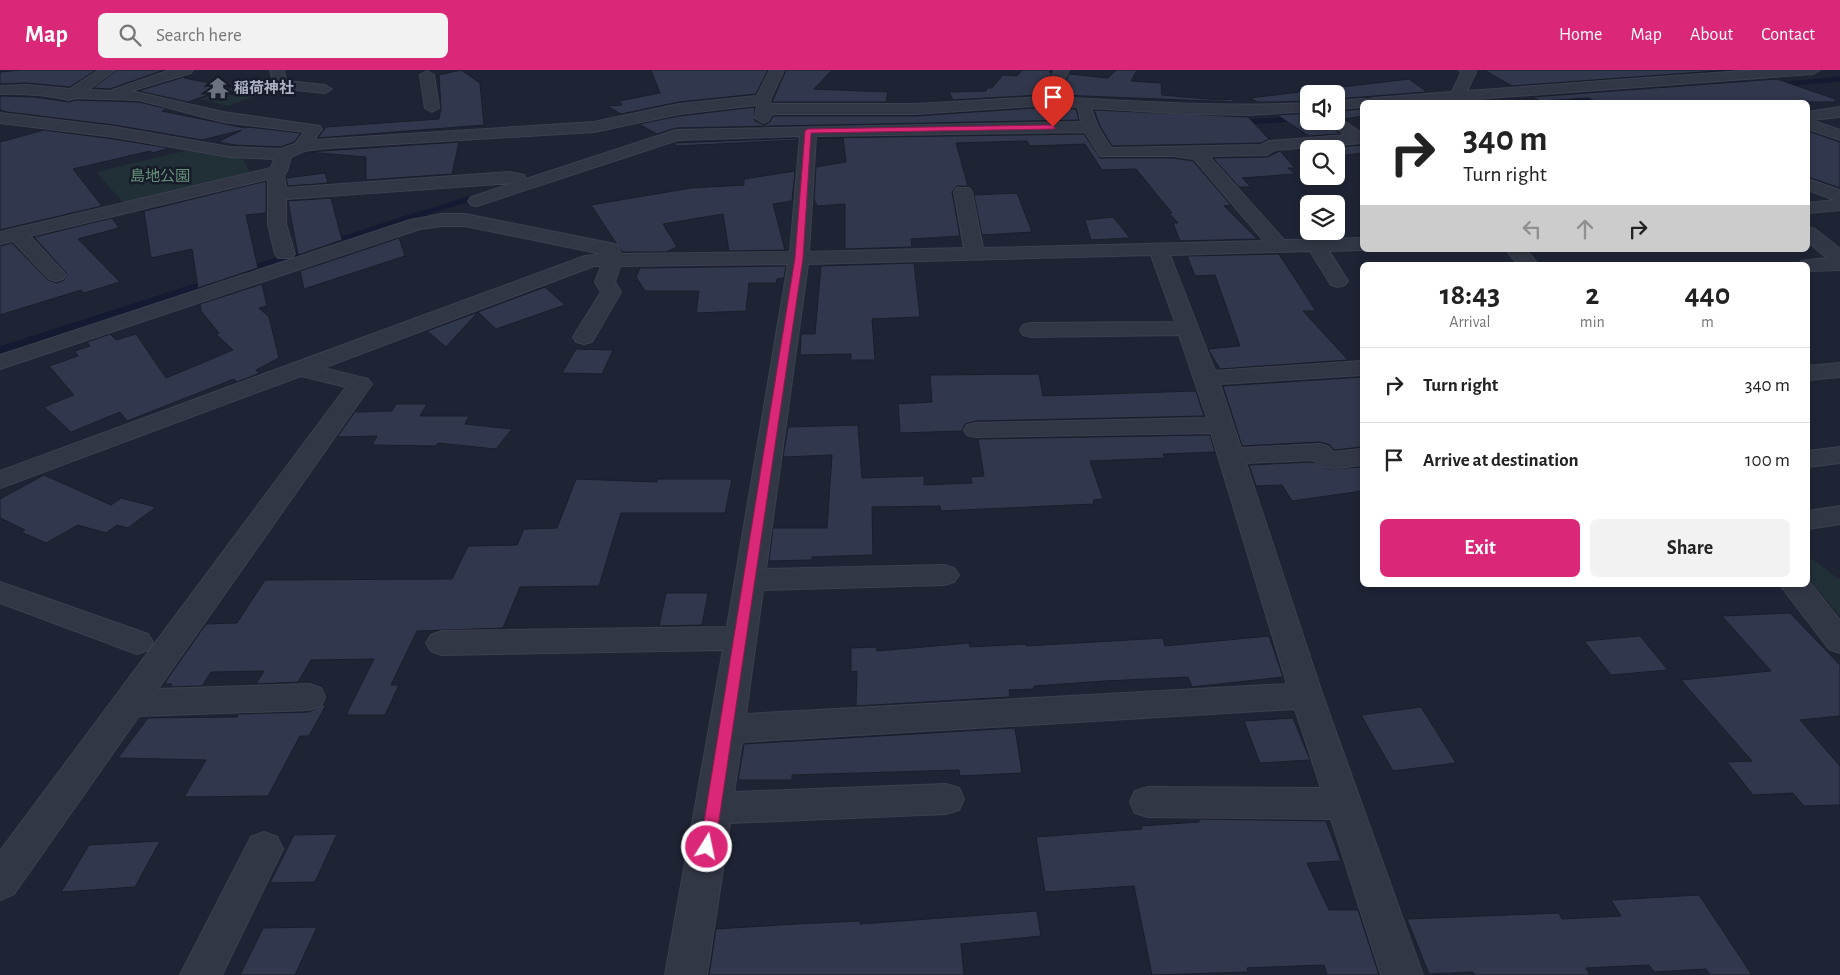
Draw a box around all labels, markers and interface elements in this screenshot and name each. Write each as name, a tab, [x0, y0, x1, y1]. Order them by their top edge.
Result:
search box	[98, 13, 448, 58]
icon: search	[116, 21, 144, 49]
text: Map	[25, 23, 68, 47]
text: Search here	[156, 26, 242, 45]
text: Home	[1559, 26, 1602, 44]
text: Map	[1630, 26, 1662, 44]
text: About	[1690, 26, 1733, 44]
text: Contact	[1761, 26, 1815, 44]
temple icon: 稲荷神社	[205, 75, 231, 101]
pin	[1032, 76, 1074, 127]
place label: 稲荷神社	[234, 79, 294, 96]
icon: arrive	[1039, 83, 1067, 111]
map controls	[1300, 85, 1345, 240]
button: sound	[1300, 85, 1345, 130]
icon: right	[1380, 120, 1445, 185]
text: 340 m	[1463, 122, 1547, 157]
button: search	[1300, 140, 1345, 185]
text: Turn right	[1463, 163, 1547, 185]
park label: 島地公園	[130, 168, 190, 184]
button: layers	[1300, 195, 1345, 240]
icon: left	[1518, 215, 1546, 243]
icon: ahead	[1571, 215, 1599, 243]
icon: right	[1624, 215, 1652, 243]
text: 18:43	[1440, 280, 1500, 310]
text: 2	[1585, 280, 1599, 310]
text: 440	[1684, 280, 1730, 310]
text: Arrival	[1449, 314, 1491, 330]
text: min	[1580, 314, 1605, 330]
text: m	[1701, 314, 1714, 330]
icon: right	[1380, 371, 1408, 399]
text: Turn right	[1423, 376, 1498, 395]
text: 340 m	[1745, 376, 1790, 395]
icon: arrive	[1380, 446, 1408, 474]
text: Arrive at destination	[1423, 451, 1579, 470]
text: 100 m	[1745, 451, 1790, 470]
button: Exit	[1380, 519, 1580, 577]
button: Share	[1590, 519, 1790, 577]
position arrow	[680, 820, 732, 872]

